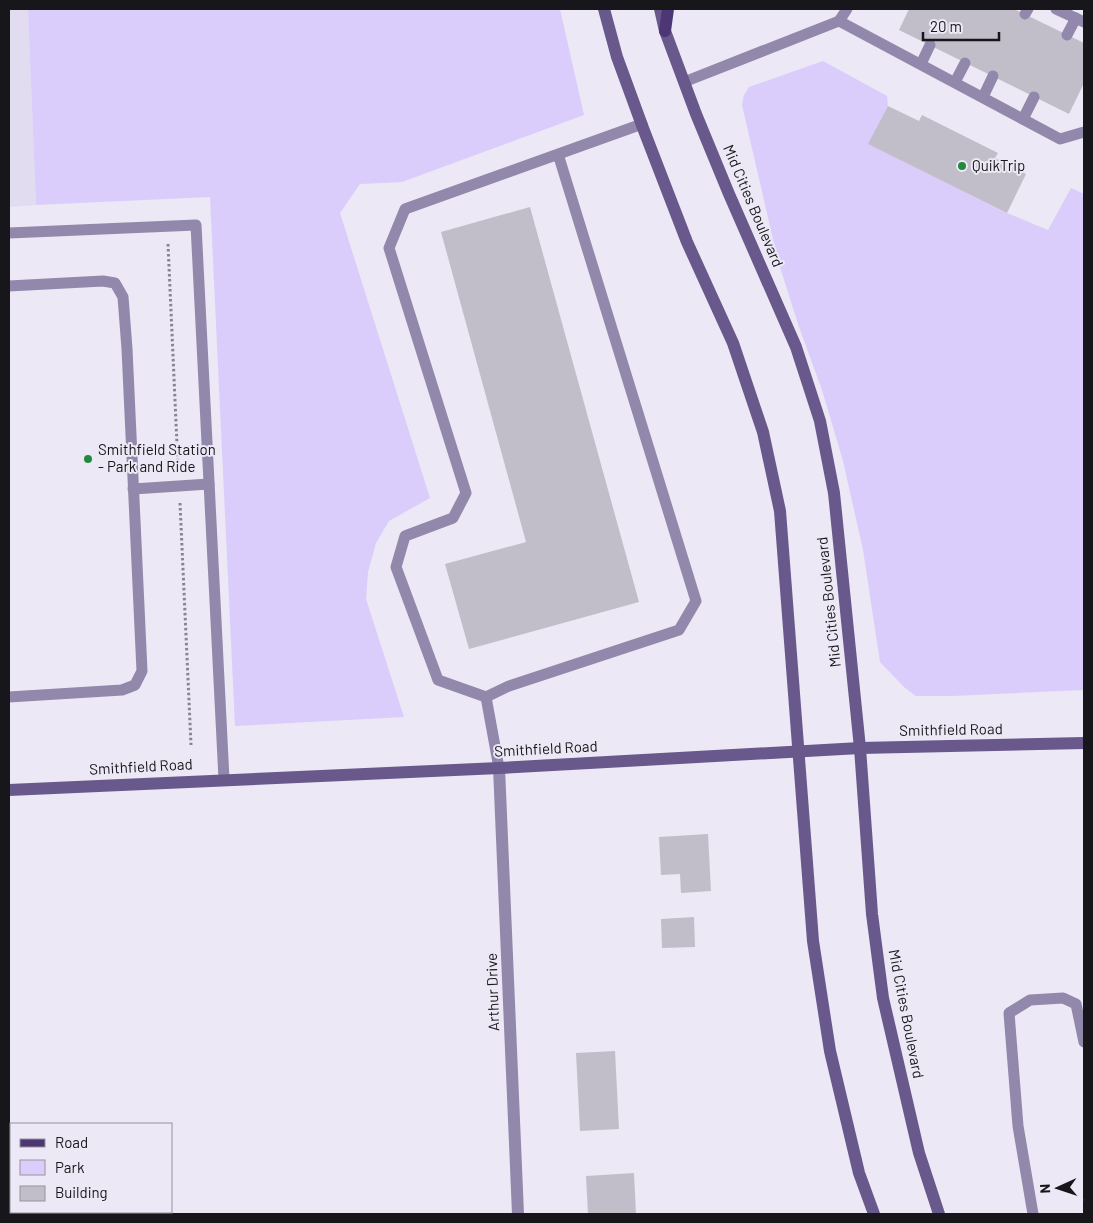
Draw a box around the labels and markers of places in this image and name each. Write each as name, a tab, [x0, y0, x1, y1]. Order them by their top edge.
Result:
place label: QuikTrip	[972, 156, 1025, 174]
marker: QuikTrip	[956, 160, 968, 172]
place label: Smithfield Station - Park and Ride	[98, 440, 216, 475]
marker: Smithfield Station - Park and Ride	[82, 453, 94, 465]

